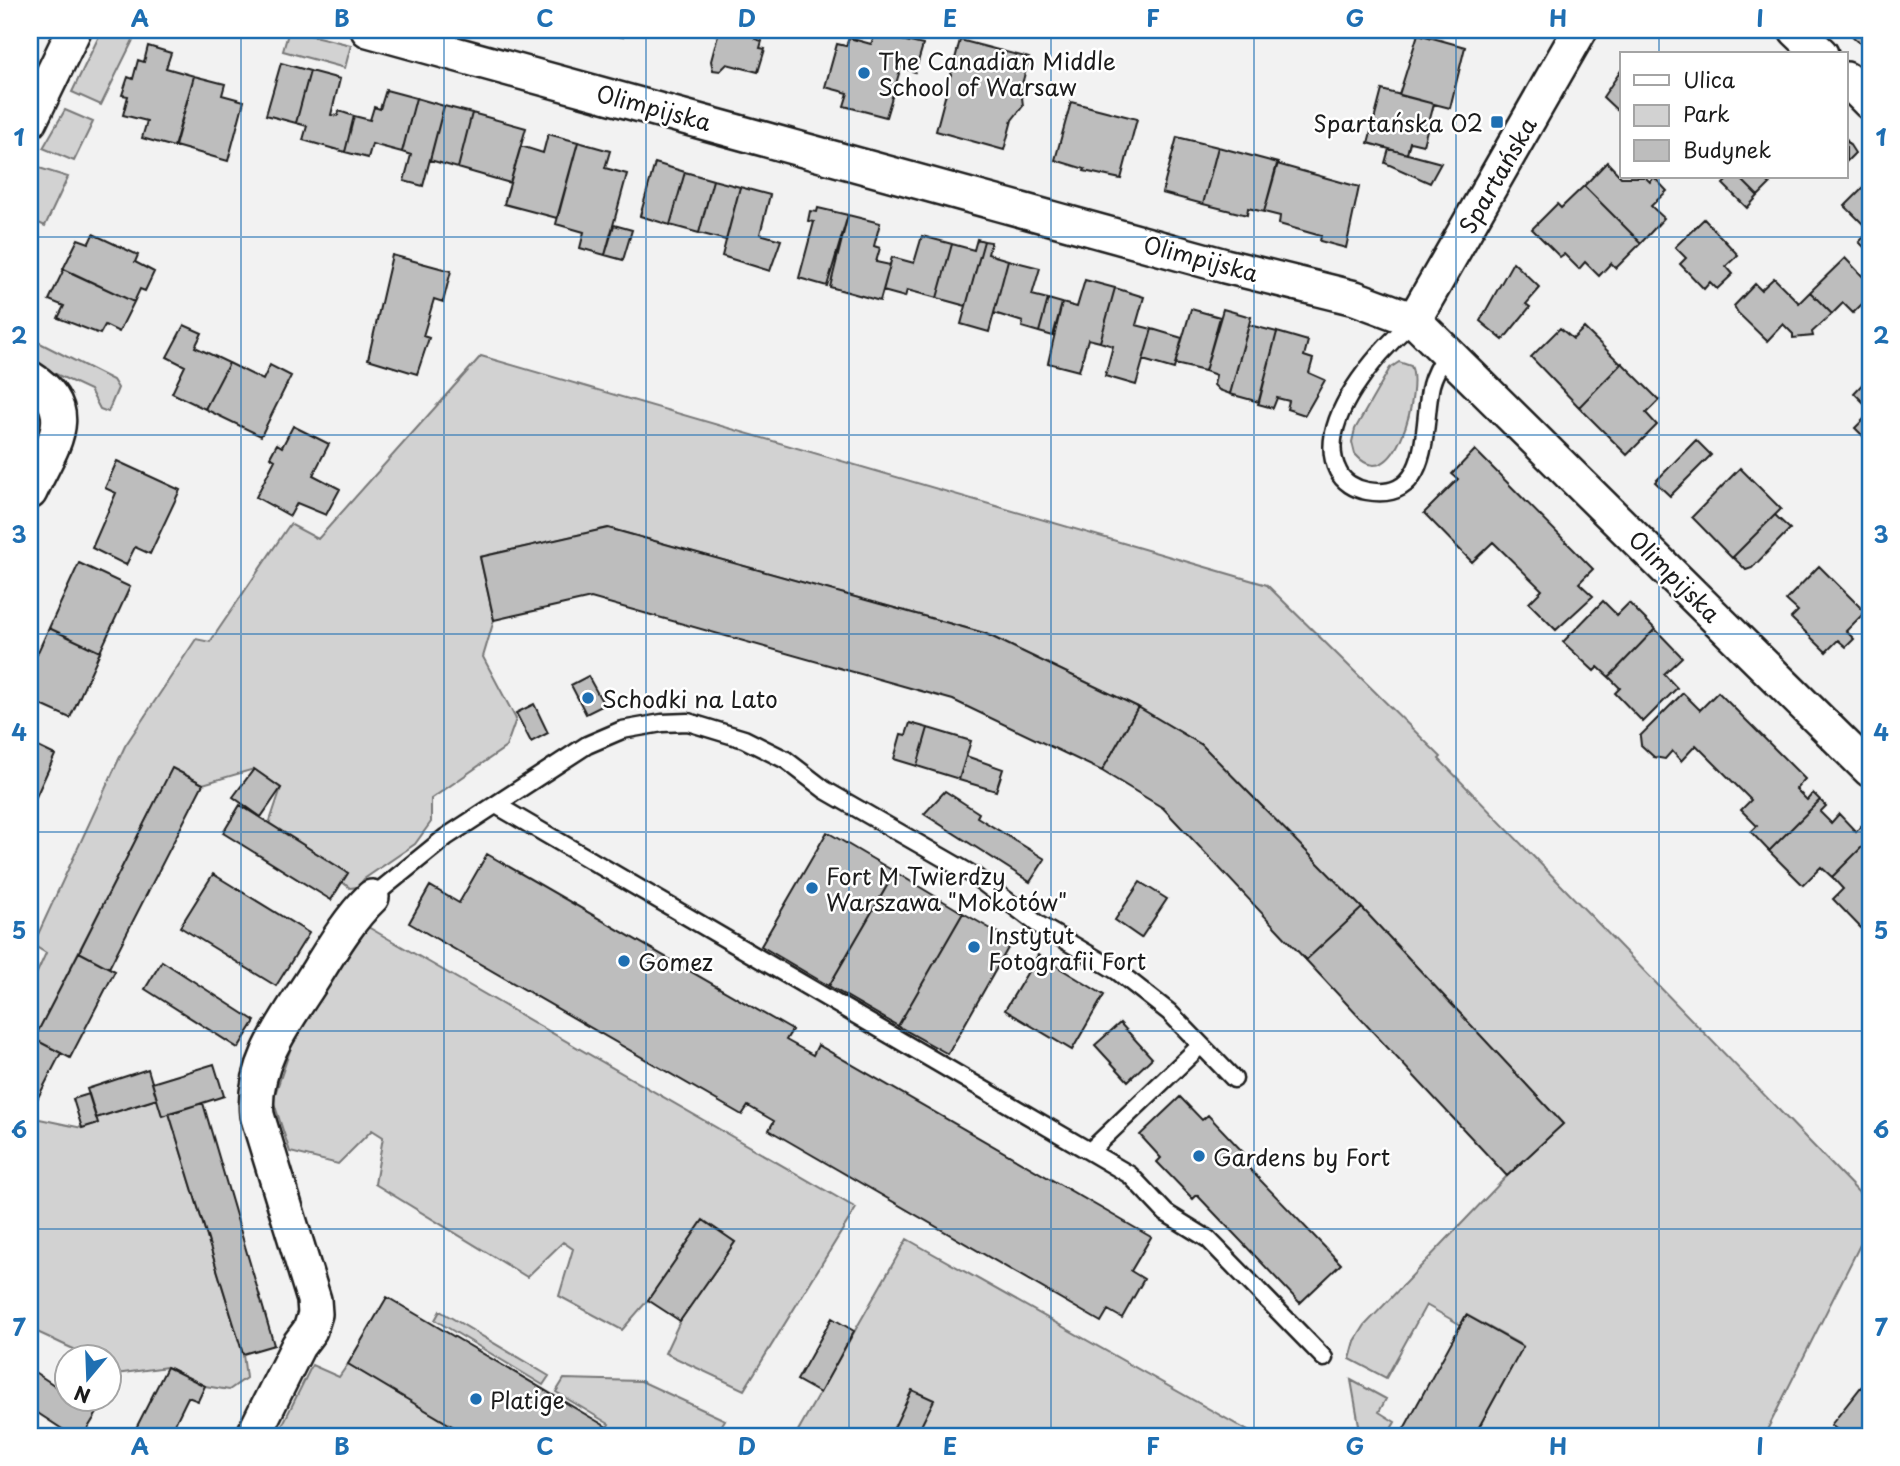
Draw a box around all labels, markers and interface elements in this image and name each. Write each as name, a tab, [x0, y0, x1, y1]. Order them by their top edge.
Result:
text: A	[131, 0, 149, 35]
text: B	[334, 0, 350, 35]
text: C	[536, 0, 554, 35]
text: D	[738, 0, 756, 35]
text: E	[943, 0, 957, 35]
text: F	[1146, 0, 1160, 35]
text: G	[1346, 0, 1364, 35]
text: H	[1549, 0, 1567, 35]
text: I	[1756, 0, 1764, 35]
place label: The Canadian Middle School of Warsaw	[878, 43, 1116, 104]
legend	[1620, 52, 1848, 178]
text: Ulica	[1683, 63, 1736, 95]
marker: The Canadian Middle School of Warsaw	[856, 65, 872, 81]
street label: Olimpijska	[593, 75, 716, 139]
text: Park	[1683, 97, 1730, 129]
place label: Spartańska 02	[1313, 105, 1483, 140]
street label: Spartańska	[1449, 110, 1545, 240]
marker: Spartańska 02	[1489, 114, 1505, 130]
text: 1	[14, 119, 25, 154]
text: 1	[1876, 119, 1887, 154]
text: Budynek	[1683, 133, 1772, 165]
street label: Olimpijska	[1140, 226, 1263, 290]
text: 2	[11, 317, 27, 352]
text: 2	[1873, 317, 1889, 352]
text: 3	[11, 516, 27, 551]
text: 3	[1873, 516, 1889, 551]
street label: Olimpijska	[1621, 522, 1729, 630]
place label: Schodki na Lato	[602, 681, 778, 716]
marker: Schodki na Lato	[580, 690, 596, 706]
text: 4	[11, 714, 27, 749]
text: 4	[1873, 714, 1889, 749]
place label: Fort M Twierdzy Warszawa "Mokotów"	[826, 858, 1067, 919]
marker: Fort M Twierdzy Warszawa "Mokotów"	[804, 880, 820, 896]
text: 5	[12, 912, 26, 947]
text: 5	[1874, 912, 1888, 947]
place label: Instytut Fotografii Fort	[988, 917, 1146, 978]
marker: Instytut Fotografii Fort	[966, 939, 982, 955]
place label: Gomez	[638, 944, 713, 979]
marker: Gomez	[616, 953, 632, 969]
text: 6	[11, 1111, 27, 1146]
text: 6	[1873, 1111, 1889, 1146]
place label: Gardens by Fort	[1213, 1139, 1390, 1174]
marker: Gardens by Fort	[1191, 1148, 1207, 1164]
text: 7	[12, 1309, 26, 1344]
text: 7	[1874, 1309, 1888, 1344]
north arrow	[52, 1344, 122, 1414]
text: N	[70, 1379, 94, 1411]
place label: Platige	[490, 1382, 565, 1417]
marker: Platige	[468, 1391, 484, 1407]
text: A	[131, 1428, 149, 1463]
text: B	[334, 1428, 350, 1463]
text: C	[536, 1428, 554, 1463]
text: D	[738, 1428, 756, 1463]
text: E	[943, 1428, 957, 1463]
text: F	[1146, 1428, 1160, 1463]
text: G	[1346, 1428, 1364, 1463]
text: H	[1549, 1428, 1567, 1463]
text: I	[1756, 1428, 1764, 1463]

